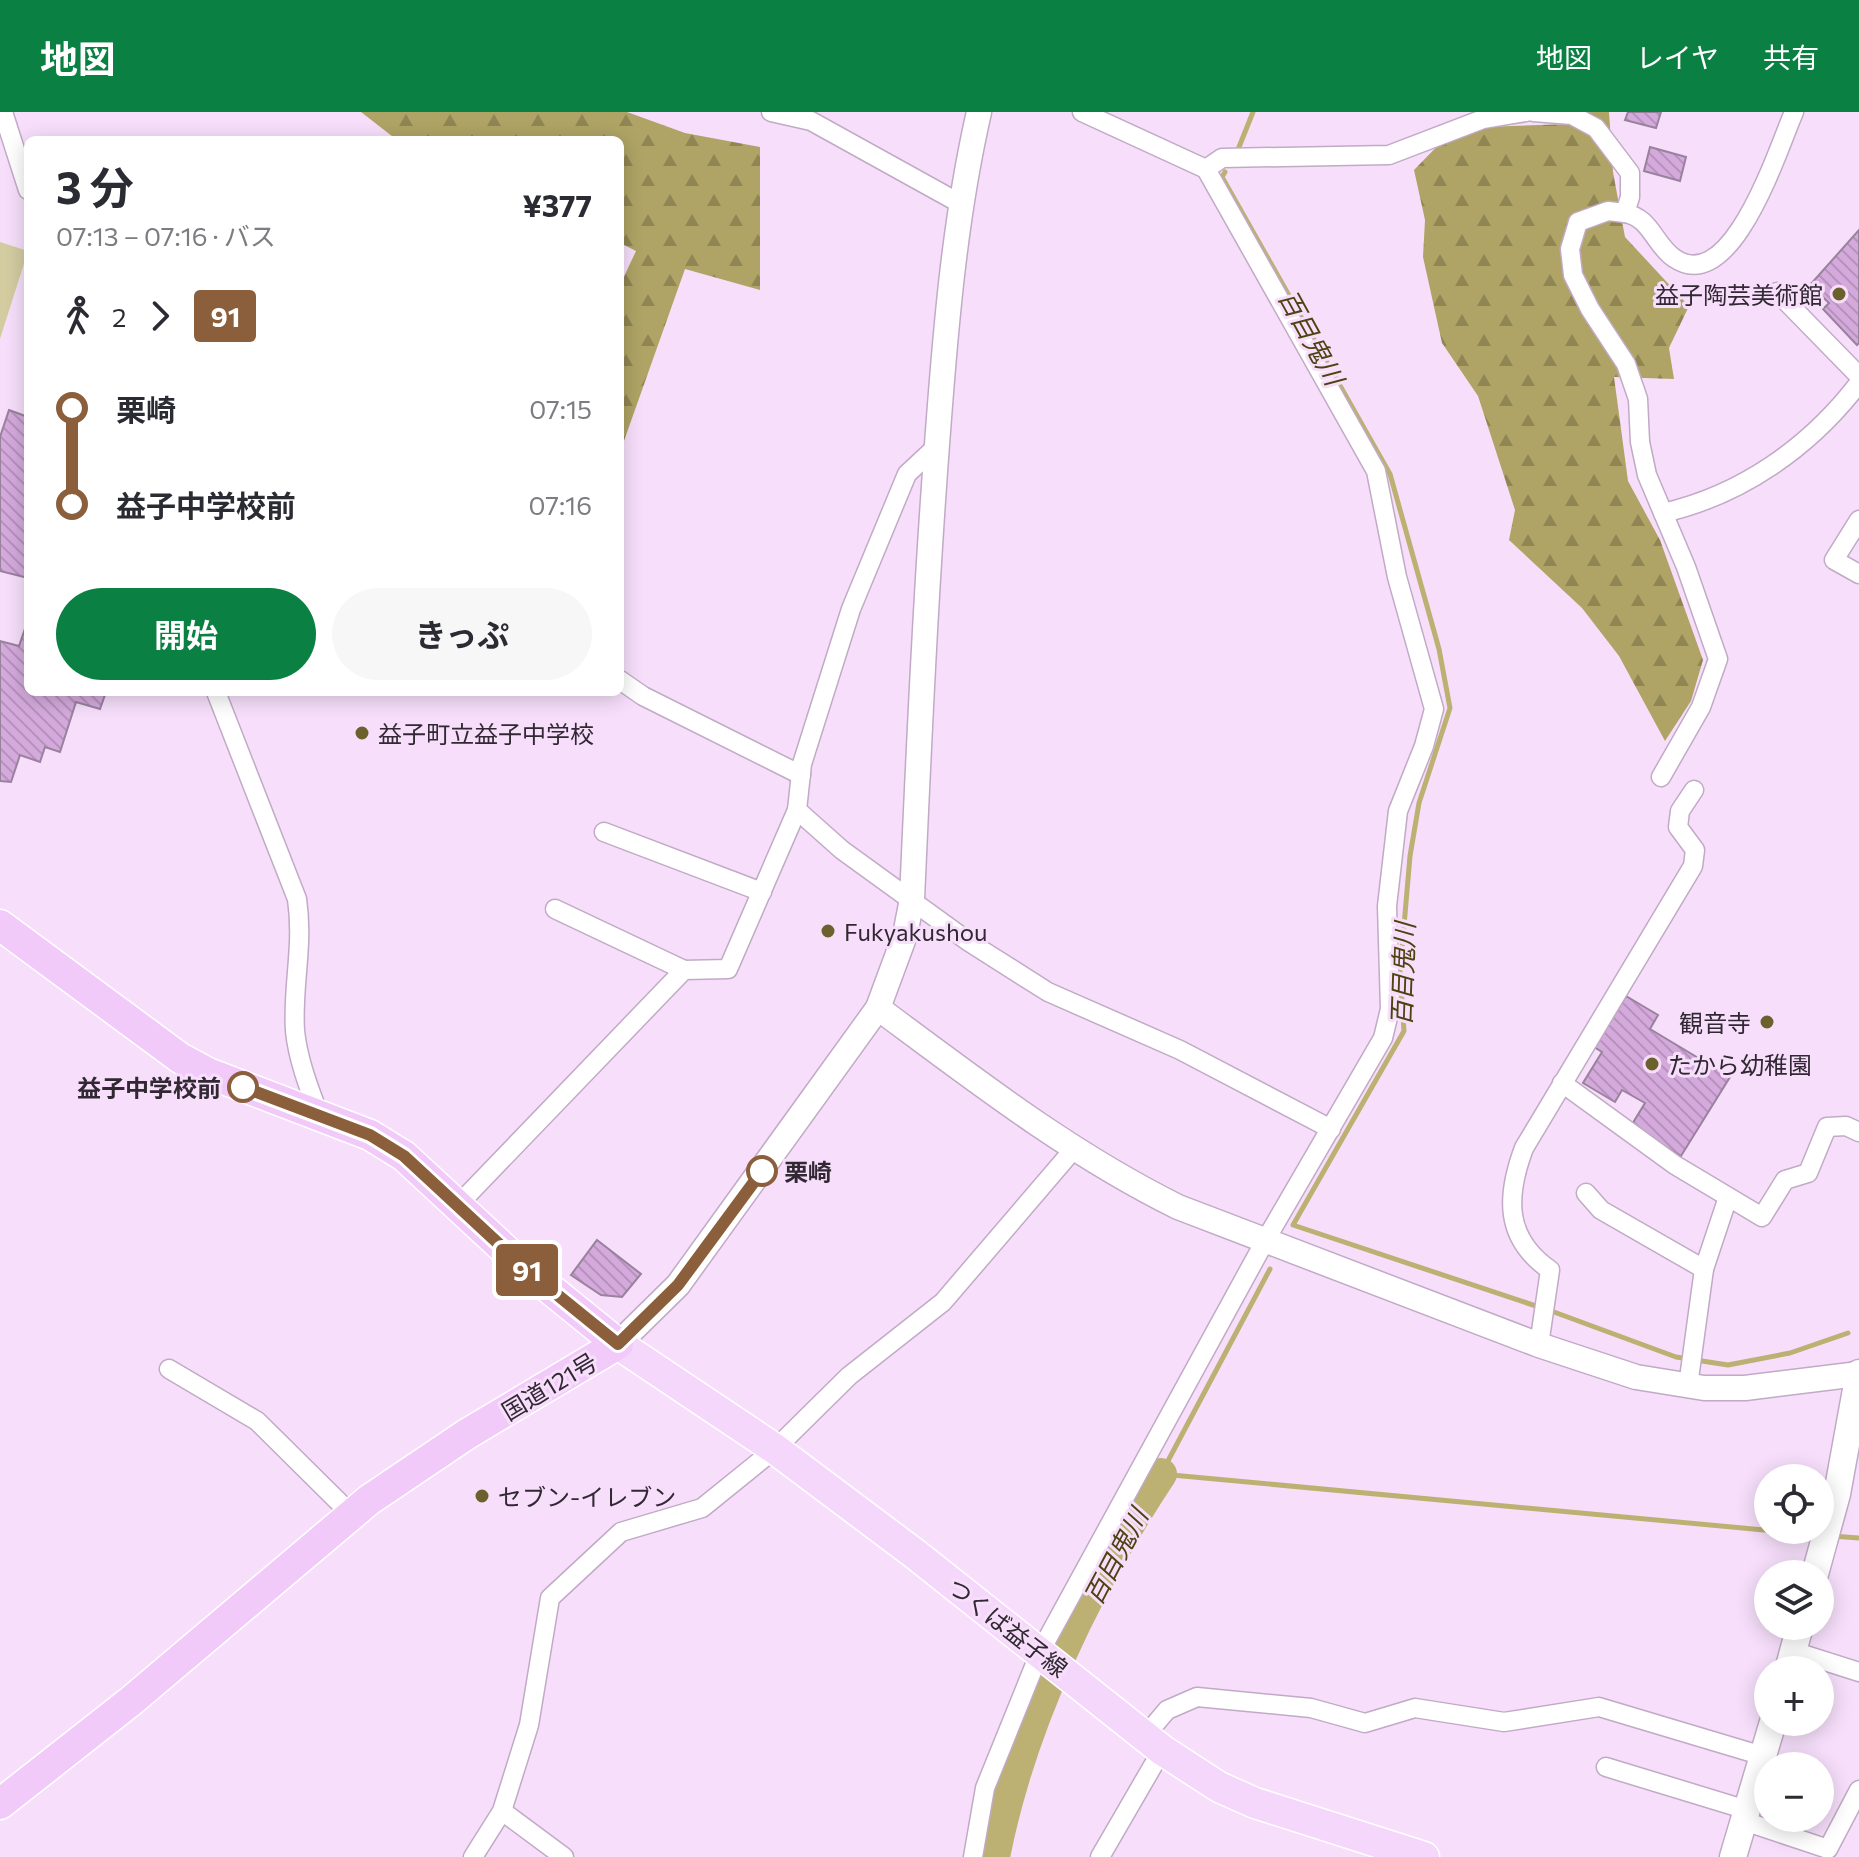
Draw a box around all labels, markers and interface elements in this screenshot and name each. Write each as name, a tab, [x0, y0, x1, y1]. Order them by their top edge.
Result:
text: 地図	[40, 34, 116, 81]
text: 地図	[1536, 40, 1592, 74]
text: レイヤ	[1636, 40, 1719, 74]
text: 共有	[1763, 40, 1819, 74]
text: 3 分	[56, 159, 134, 213]
text: ¥377	[523, 186, 592, 223]
text: 07:13 – 07:16 · バス	[56, 220, 276, 251]
place label: 益子陶芸美術館	[1655, 280, 1823, 309]
water label: 百目鬼川	[1273, 284, 1352, 393]
marker: 益子陶芸美術館	[1830, 285, 1848, 303]
icon: walk	[56, 294, 100, 338]
icon: forward	[138, 294, 182, 338]
text: 91	[210, 299, 240, 333]
text: 2	[112, 301, 126, 332]
text: 栗崎	[116, 390, 176, 427]
text: 07:15	[529, 393, 592, 424]
text: 益子中学校前	[116, 486, 296, 523]
text: 07:16	[528, 489, 592, 520]
button: 開始	[56, 588, 316, 680]
button: きっぷ	[332, 588, 592, 680]
place label: 益子町立益子中学校	[378, 719, 594, 748]
marker: 益子町立益子中学校	[353, 724, 371, 742]
place label: Fukyakushou	[844, 917, 987, 946]
water label: 百目鬼川	[1385, 919, 1419, 1027]
marker: Fukyakushou	[819, 922, 837, 940]
place label: 観音寺	[1679, 1008, 1751, 1037]
marker: 観音寺	[1758, 1013, 1776, 1031]
place label: たから幼稚園	[1668, 1050, 1812, 1079]
marker: たから幼稚園	[1643, 1055, 1661, 1073]
marker: 益子中学校前	[228, 1072, 258, 1102]
place label: 益子中学校前	[77, 1073, 221, 1102]
marker: 栗崎	[747, 1156, 777, 1186]
place label: 栗崎	[784, 1157, 832, 1186]
line badge: 91	[491, 1244, 563, 1296]
text: 91	[512, 1253, 542, 1287]
street label: 国道121号	[496, 1346, 602, 1426]
map controls	[1754, 1464, 1834, 1832]
button: locate	[1754, 1464, 1834, 1544]
place label: セブン-イレブン	[498, 1482, 676, 1511]
marker: セブン-イレブン	[473, 1487, 491, 1505]
water label: 百目鬼川	[1077, 1500, 1155, 1609]
button: layers	[1754, 1560, 1834, 1640]
street label: つくば益子線	[942, 1571, 1074, 1683]
button: +	[1754, 1656, 1834, 1736]
button: −	[1754, 1752, 1834, 1832]

